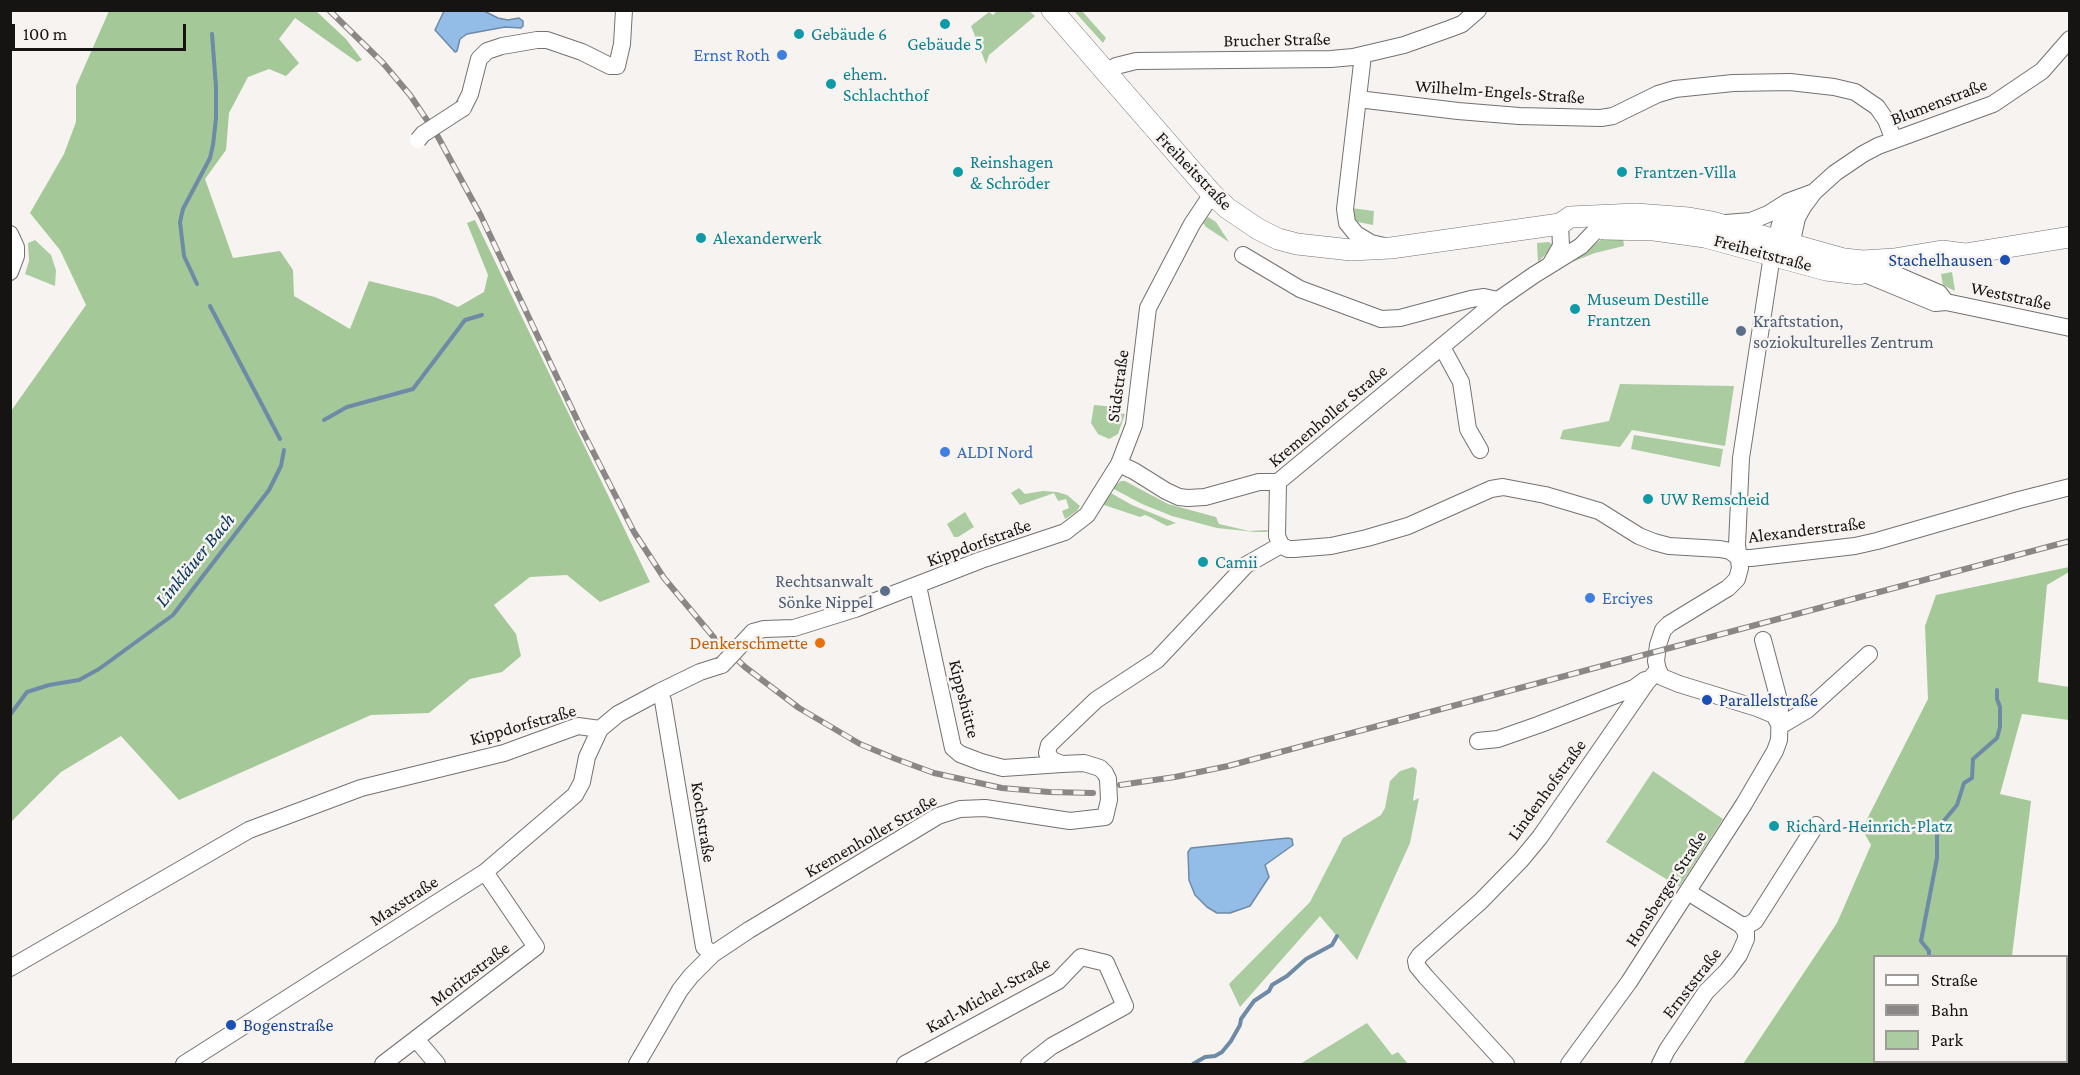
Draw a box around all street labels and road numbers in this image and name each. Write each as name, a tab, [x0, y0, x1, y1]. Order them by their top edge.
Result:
street label: Brucher Straße	[1223, 28, 1331, 52]
street label: Blumenstraße	[1888, 74, 1990, 130]
street label: Wilhelm-Engels-Straße	[1414, 75, 1586, 109]
street label: Freiheitstraße	[1151, 127, 1237, 215]
street label: Freiheitstraße	[1712, 230, 1814, 276]
street label: Weststraße	[1969, 277, 2053, 315]
street label: Südstraße	[1102, 348, 1134, 424]
street label: Kremenholler Straße	[1264, 360, 1392, 472]
street label: Alexanderstraße	[1747, 512, 1867, 548]
street label: Kippdorfstraße	[924, 514, 1034, 572]
street label: Kippshütte	[944, 658, 984, 740]
street label: Kippdorfstraße	[467, 700, 579, 750]
street label: Lindenhofstraße	[1503, 735, 1591, 845]
street label: Kochstraße	[686, 780, 720, 864]
street label: Kremenholler Straße	[801, 789, 941, 883]
street label: Honsberger Straße	[1621, 827, 1711, 951]
street label: Maxstraße	[366, 871, 442, 931]
street label: Moritzstraße	[426, 937, 514, 1011]
street label: Ernststraße	[1658, 943, 1726, 1023]
street label: Karl-Michel-Straße	[922, 952, 1054, 1038]

